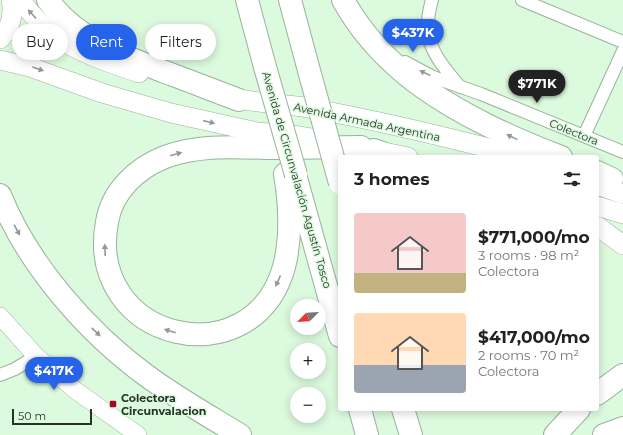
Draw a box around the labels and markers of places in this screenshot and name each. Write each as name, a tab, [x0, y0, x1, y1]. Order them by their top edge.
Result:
pin: $437K	[385, 19, 441, 53]
pin: $771K	[509, 70, 565, 104]
pin: $417K	[26, 357, 82, 391]
place label: Colectora Circunvalacion	[121, 391, 206, 418]
marker: Colectora Circunvalacion	[108, 399, 118, 409]

